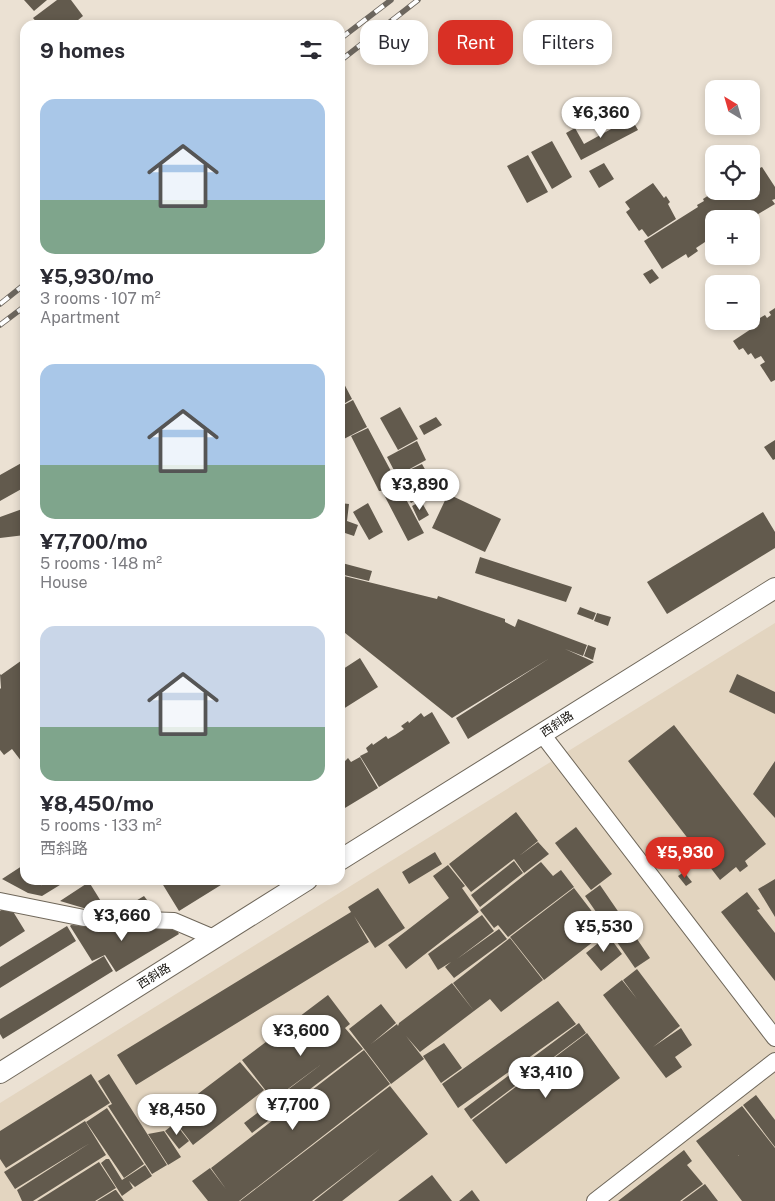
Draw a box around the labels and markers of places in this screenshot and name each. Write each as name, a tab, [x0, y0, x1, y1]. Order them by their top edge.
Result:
pin: ¥6,360	[560, 96, 642, 139]
pin: ¥3,890	[379, 468, 461, 511]
pin: ¥5,930	[644, 836, 726, 879]
pin: ¥3,660	[81, 900, 163, 942]
pin: ¥5,530	[563, 910, 645, 953]
pin: ¥3,600	[260, 1014, 342, 1057]
pin: ¥3,410	[505, 1056, 587, 1099]
pin: ¥7,700	[252, 1088, 334, 1131]
pin: ¥8,450	[136, 1094, 218, 1136]

